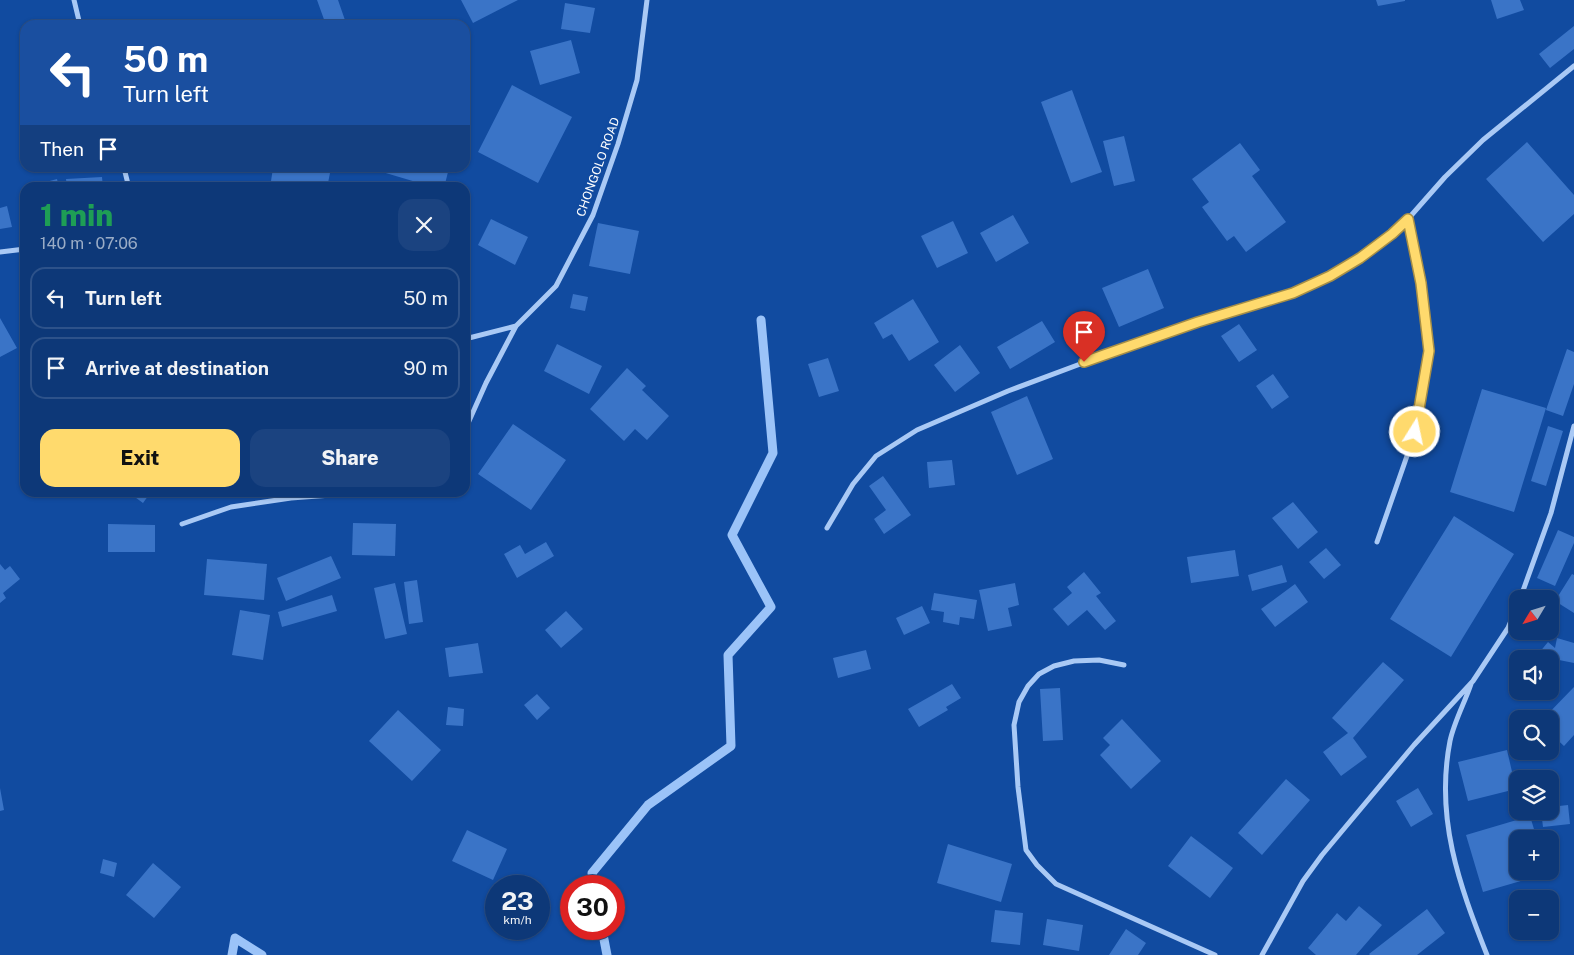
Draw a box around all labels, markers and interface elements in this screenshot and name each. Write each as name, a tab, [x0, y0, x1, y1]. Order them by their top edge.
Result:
text: 50 m	[123, 39, 208, 80]
icon: left	[40, 40, 105, 105]
text: Turn left	[123, 81, 209, 107]
street label: CHONGOLO ROAD	[574, 115, 622, 219]
icon: arrive	[94, 135, 122, 163]
text: Then	[40, 138, 84, 160]
text: 1 min	[40, 197, 113, 233]
button: close	[398, 199, 450, 251]
text: 140 m · 07:06	[40, 234, 138, 253]
icon: left	[42, 284, 70, 312]
text: Turn left	[85, 287, 162, 309]
text: 50 m	[403, 287, 448, 309]
pin	[1063, 311, 1105, 362]
icon: arrive	[1070, 318, 1098, 346]
icon: arrive	[42, 354, 70, 382]
text: Arrive at destination	[85, 357, 269, 379]
text: 90 m	[404, 357, 448, 379]
position arrow	[1388, 405, 1440, 457]
button: Exit	[40, 429, 240, 487]
button: Share	[250, 429, 450, 487]
north arrow	[1509, 590, 1559, 640]
map controls	[1509, 590, 1559, 940]
button: sound	[1509, 650, 1559, 700]
button: search	[1509, 710, 1559, 760]
button: layers	[1509, 770, 1559, 820]
button: +	[1509, 830, 1559, 880]
speed limit sign: 30	[560, 875, 625, 940]
text: 23	[501, 886, 534, 916]
button: −	[1509, 890, 1559, 940]
text: km/h	[503, 913, 532, 927]

